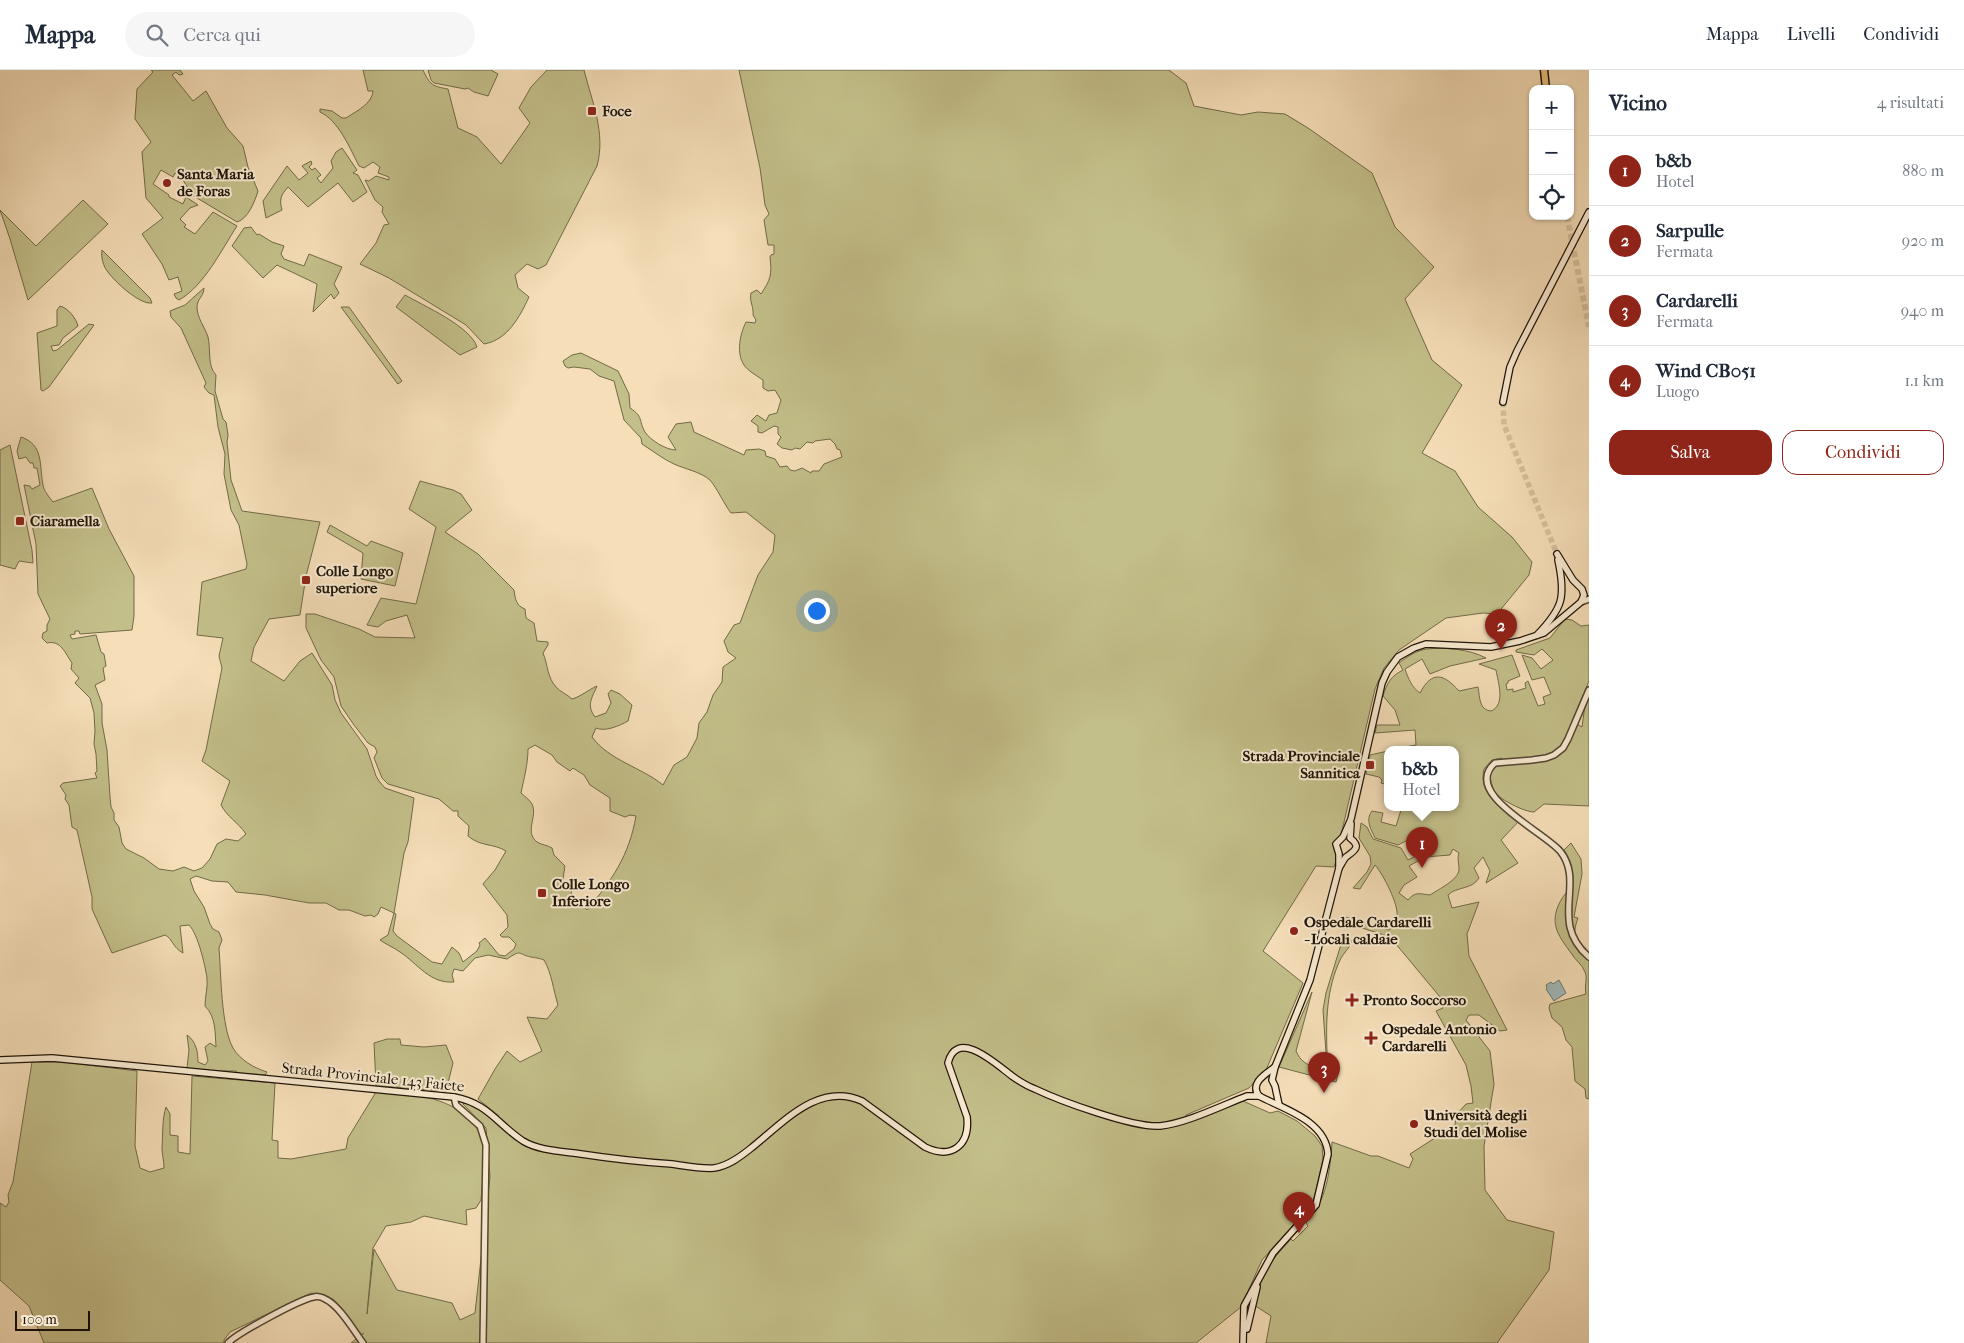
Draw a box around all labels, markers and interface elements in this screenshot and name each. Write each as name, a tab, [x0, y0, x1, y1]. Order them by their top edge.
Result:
search box	[125, 12, 475, 57]
text: Mappa	[25, 21, 95, 49]
icon: search	[143, 21, 171, 49]
text: Cerca qui	[183, 24, 261, 46]
text: Mappa	[1706, 24, 1759, 45]
text: Livelli	[1787, 24, 1835, 45]
text: Condividi	[1863, 24, 1939, 45]
map controls	[1529, 85, 1574, 220]
button: +	[1529, 85, 1574, 130]
text: Vicino	[1609, 91, 1667, 115]
text: 4 risultati	[1877, 93, 1944, 112]
place label: Foce	[601, 102, 632, 120]
marker: Foce	[586, 105, 598, 117]
button: −	[1529, 130, 1574, 175]
text: b&b	[1656, 150, 1692, 172]
text: 1	[1622, 161, 1628, 180]
text: 880 m	[1902, 161, 1944, 180]
place label: Santa Maria de Foras	[177, 165, 255, 200]
text: Hotel	[1656, 172, 1694, 191]
button: locate	[1529, 175, 1574, 220]
marker: Santa Maria de Foras	[161, 177, 173, 189]
text: Sarpulle	[1656, 220, 1724, 242]
text: 2	[1621, 231, 1629, 250]
text: 920 m	[1902, 231, 1944, 250]
text: Fermata	[1656, 242, 1713, 261]
text: Cardarelli	[1656, 290, 1738, 312]
text: 3	[1622, 301, 1628, 320]
text: 940 m	[1901, 301, 1944, 320]
text: Fermata	[1656, 312, 1713, 331]
text: Wind CB051	[1656, 360, 1756, 382]
text: 4	[1620, 371, 1630, 390]
text: 1.1 km	[1905, 371, 1944, 390]
text: Luogo	[1656, 382, 1699, 401]
button: Salva	[1609, 430, 1772, 475]
button: Condividi	[1782, 430, 1944, 475]
place label: Ciaramella	[30, 512, 101, 530]
marker: Ciaramella	[14, 515, 26, 527]
place label: Colle Longo superiore	[316, 562, 394, 597]
marker: Colle Longo superiore	[300, 574, 312, 586]
your location	[804, 598, 830, 624]
pin: 2	[1485, 609, 1517, 650]
popup	[1384, 746, 1459, 811]
place label: Strada Provinciale Sannitica	[1243, 747, 1361, 782]
text: b&b	[1402, 758, 1438, 780]
marker: Strada Provinciale Sannitica	[1364, 759, 1376, 771]
text: Hotel	[1402, 780, 1441, 799]
pin: 1	[1406, 827, 1438, 868]
place label: Colle Longo Inferiore	[552, 875, 630, 910]
marker: Colle Longo Inferiore	[536, 887, 548, 899]
place label: Ospedale Cardarelli - Locali caldaie	[1304, 913, 1432, 948]
marker: Ospedale Cardarelli - Locali caldaie	[1288, 925, 1300, 937]
place label: Pronto Soccorso	[1363, 991, 1467, 1009]
marker: Pronto Soccorso	[1345, 993, 1359, 1007]
place label: Ospedale Antonio Cardarelli	[1382, 1020, 1497, 1055]
marker: Ospedale Antonio Cardarelli	[1364, 1031, 1378, 1045]
pin: 3	[1308, 1052, 1340, 1093]
street label: Strada Provinciale 143 Faiete	[281, 1058, 466, 1096]
place label: Università degli Studi del Molise	[1423, 1106, 1528, 1141]
marker: Università degli Studi del Molise	[1408, 1118, 1420, 1130]
pin: 4	[1283, 1192, 1315, 1233]
scale bar	[15, 1308, 90, 1331]
text: 100 m	[22, 1311, 57, 1328]

